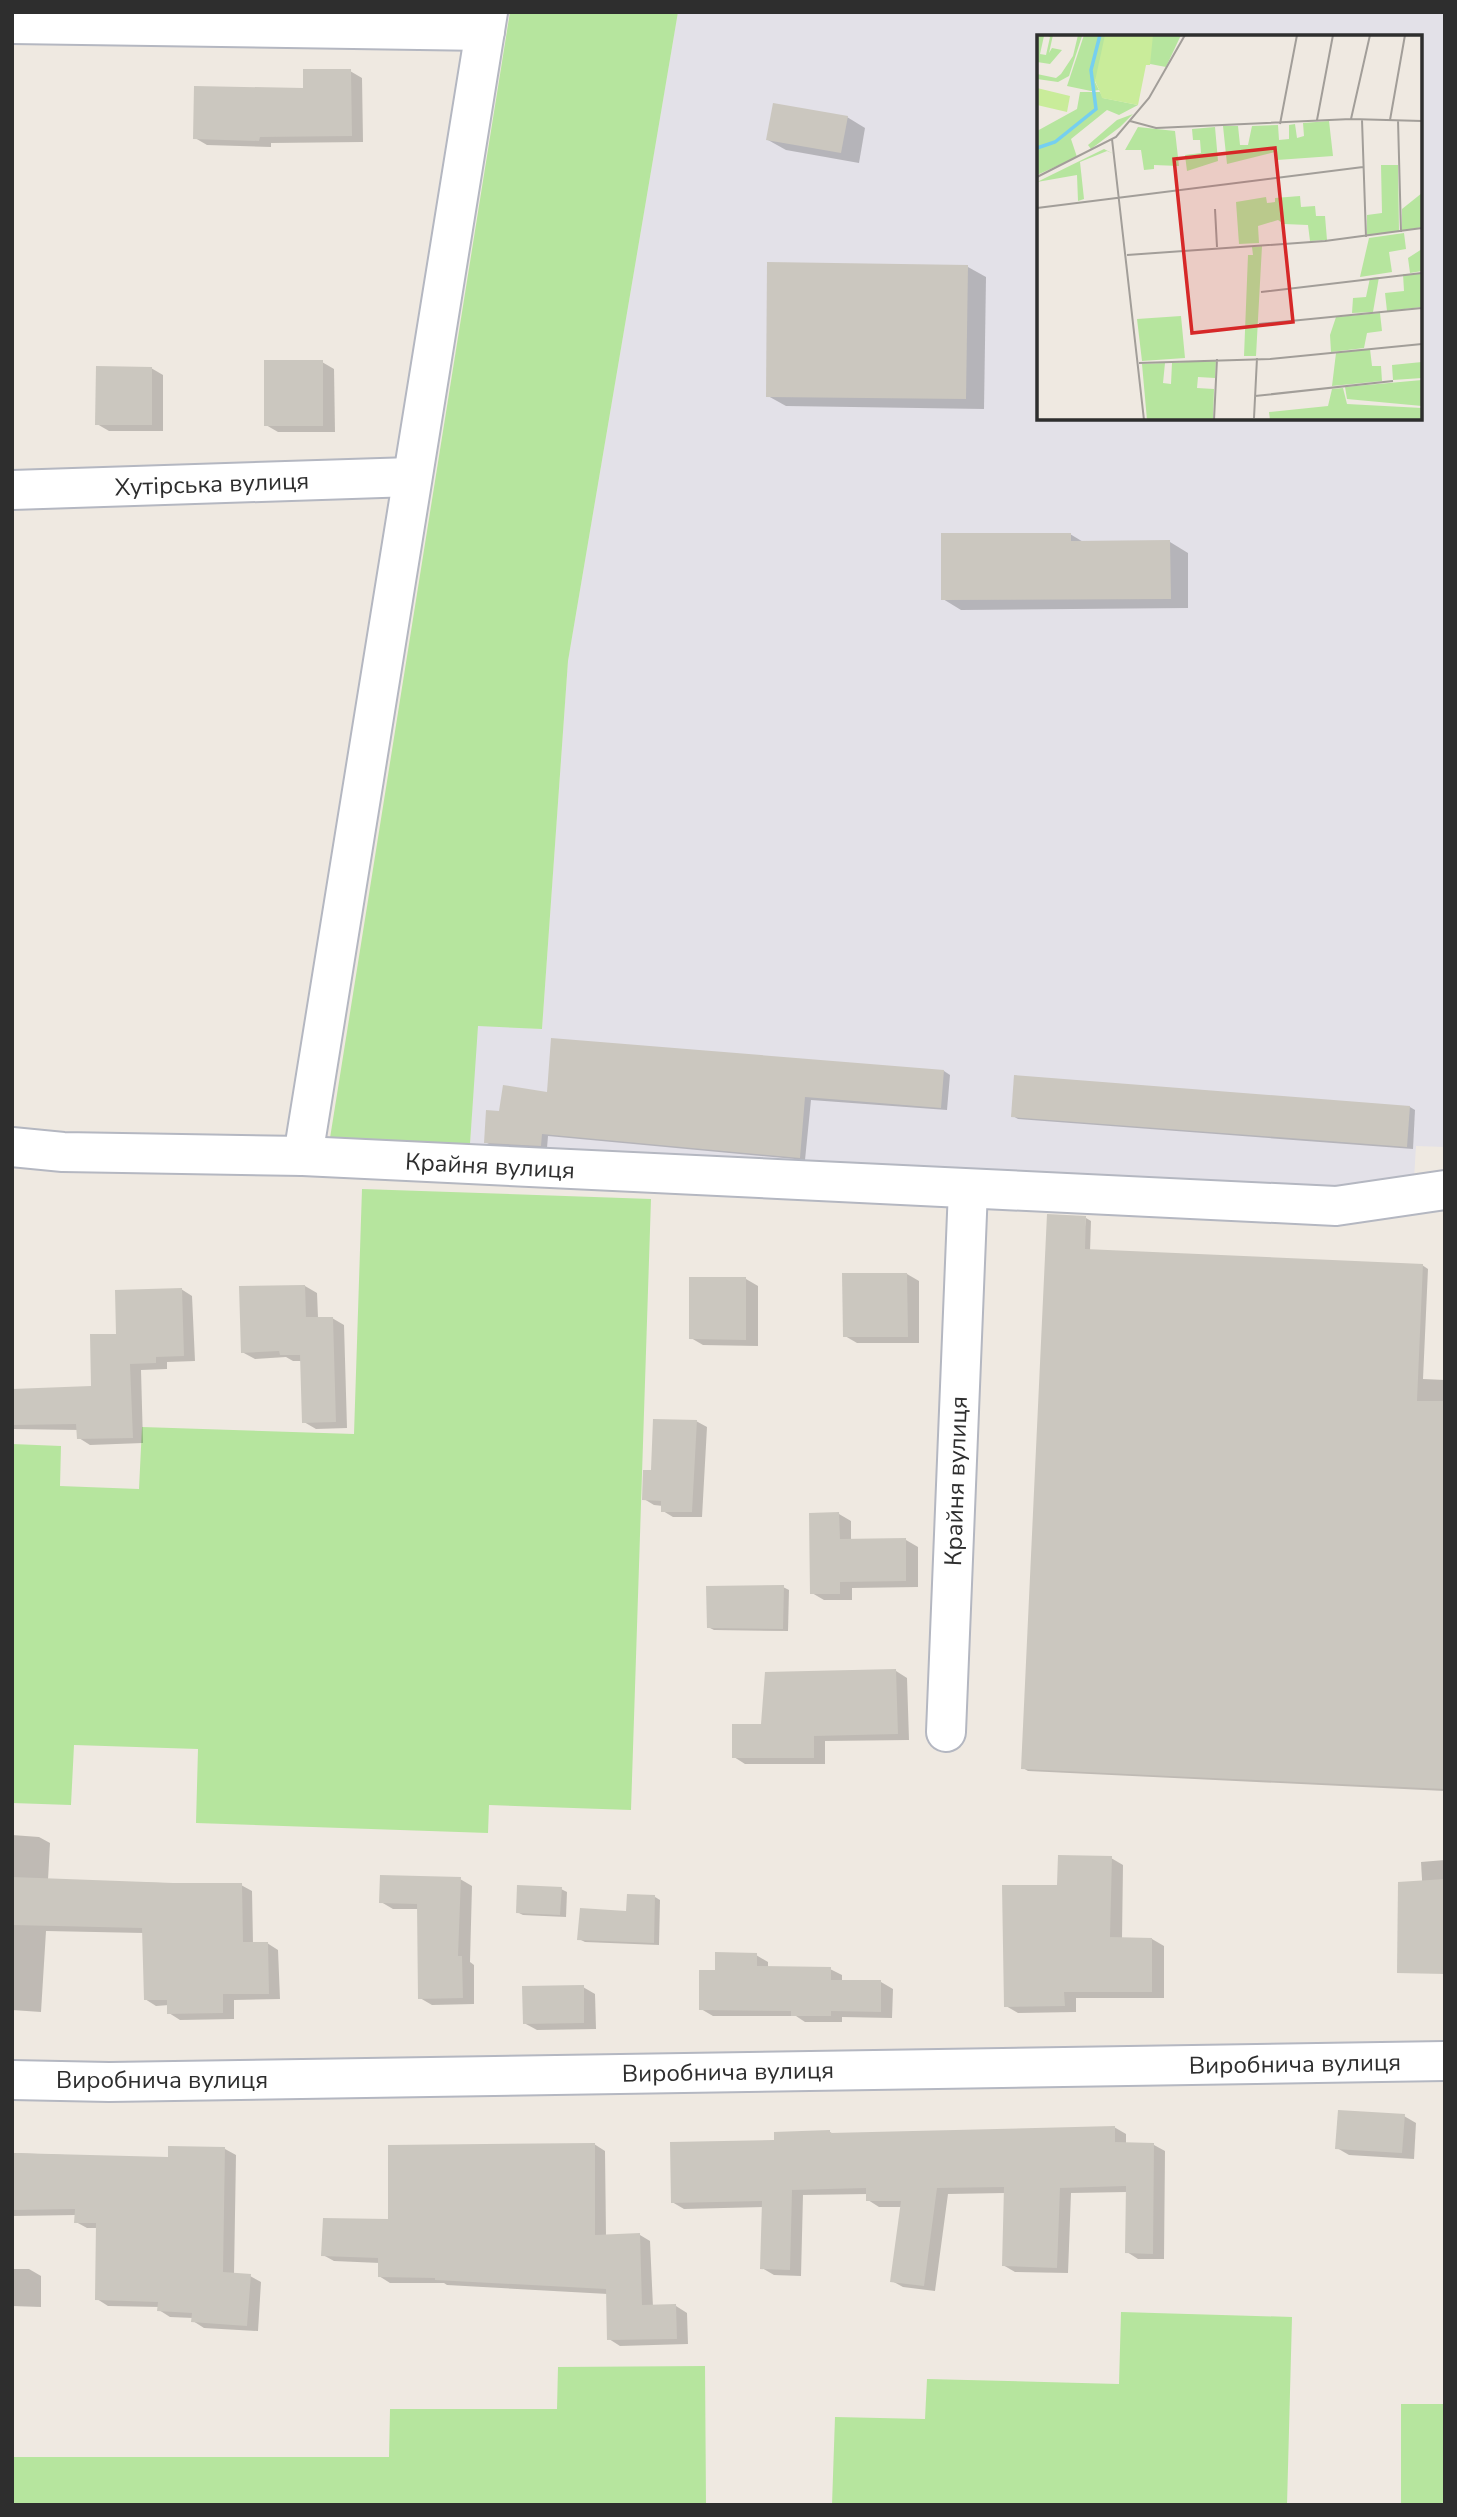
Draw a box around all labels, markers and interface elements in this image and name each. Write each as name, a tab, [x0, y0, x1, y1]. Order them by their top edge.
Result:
inset map	[1037, 35, 1422, 420]
street label: Хутірська вулиця	[114, 465, 310, 503]
street label: Крайня вулиця	[404, 1146, 576, 1186]
street label: Крайня вулиця	[937, 1396, 975, 1566]
street label: Виробнича вулиця	[1189, 2046, 1401, 2082]
street label: Виробнича вулиця	[622, 2054, 834, 2090]
street label: Виробнича вулиця	[56, 2064, 268, 2096]

